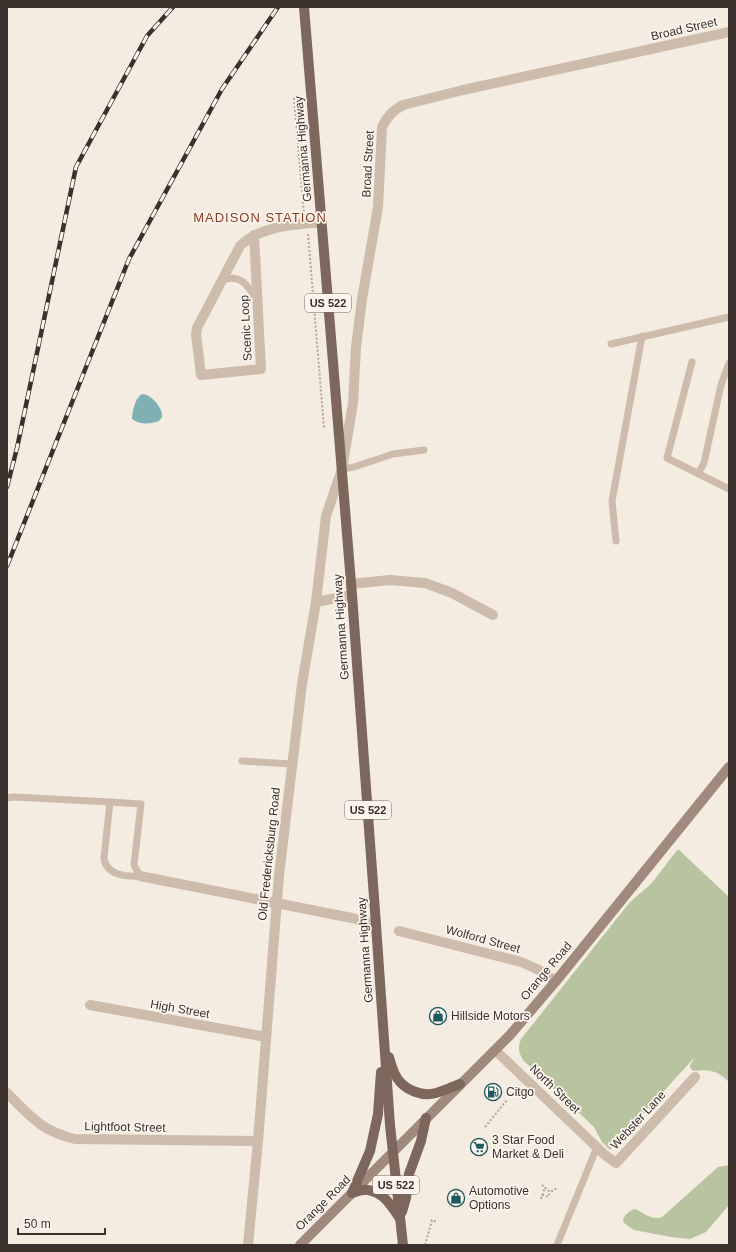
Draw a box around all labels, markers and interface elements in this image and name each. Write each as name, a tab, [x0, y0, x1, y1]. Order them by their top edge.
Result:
street label: Broad Street	[650, 14, 719, 43]
street label: Germanna Highway	[291, 96, 315, 202]
street label: Broad Street	[359, 129, 377, 198]
district label: MADISON STATION	[193, 210, 327, 225]
street label: Scenic Loop	[237, 294, 255, 361]
road number: US 522	[305, 294, 351, 312]
street label: Germanna Highway	[330, 574, 352, 680]
street label: Old Fredericksburg Road	[255, 787, 283, 921]
road number: US 522	[345, 801, 391, 819]
street label: Germanna Highway	[354, 897, 376, 1003]
street label: Wolford Street	[444, 922, 522, 956]
street label: Orange Road	[517, 939, 575, 1003]
street label: High Street	[149, 997, 211, 1021]
shop icon: Hillside Motors	[428, 1006, 448, 1026]
place label: Hillside Motors	[451, 1009, 530, 1023]
street label: North Street	[527, 1061, 584, 1117]
fuel station icon: Citgo	[483, 1082, 503, 1102]
place label: Citgo	[506, 1085, 534, 1099]
street label: Webster Lane	[607, 1088, 669, 1152]
street label: Lightfoot Street	[84, 1119, 166, 1135]
place label: 3 Star Food Market & Deli	[492, 1133, 564, 1161]
supermarket icon: 3 Star Food Market & Deli	[469, 1137, 489, 1157]
street label: Orange Road	[293, 1173, 353, 1233]
road number: US 522	[373, 1176, 419, 1194]
place label: Automotive Options	[469, 1184, 529, 1212]
shop icon: Automotive Options	[446, 1188, 466, 1208]
scale bar	[18, 1210, 105, 1236]
text: 50 m	[24, 1217, 51, 1231]

